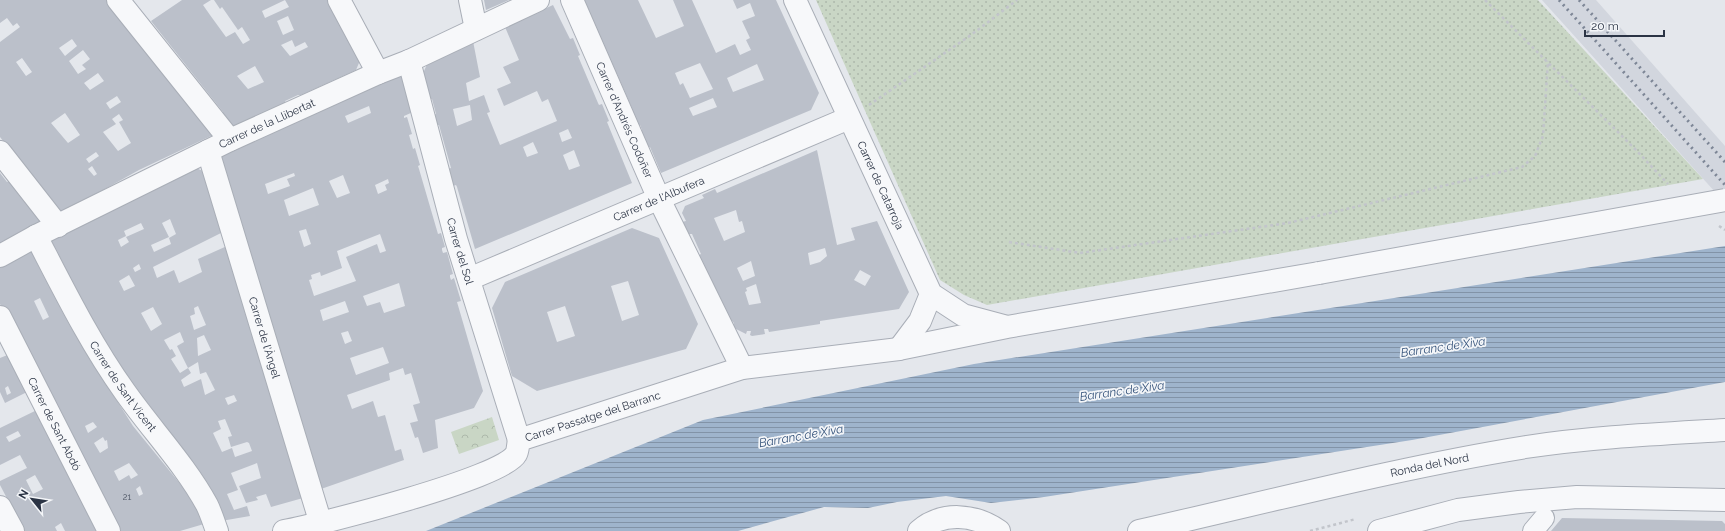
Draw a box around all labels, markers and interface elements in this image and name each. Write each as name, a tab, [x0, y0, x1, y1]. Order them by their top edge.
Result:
scale bar	[1585, 12, 1664, 38]
text: 20 m	[1591, 19, 1619, 33]
street label: Carrer d'Andrés Codoñer	[593, 60, 656, 180]
street label: Carrer de la Llibertat	[217, 96, 317, 151]
street label: Carrer de Catarroja	[855, 139, 907, 231]
street label: Carrer de l'Albufera	[611, 174, 706, 224]
street label: Carrer del Sol	[444, 216, 476, 286]
street label: Carrer de l'Àngel	[246, 295, 283, 380]
water label: Barranc de Xiva	[1400, 334, 1486, 360]
street label: Carrer de Sant Vicent	[87, 339, 159, 435]
street label: Carrer de Sant Abdó	[25, 375, 84, 473]
water label: Barranc de Xiva	[1079, 378, 1165, 404]
street label: Carrer Passatge del Barranc	[523, 388, 662, 444]
water label: Barranc de Xiva	[758, 422, 844, 450]
street label: Ronda del Nord	[1389, 451, 1470, 479]
north arrow	[12, 479, 52, 519]
text: N	[16, 487, 32, 501]
house number: 21	[123, 492, 131, 502]

